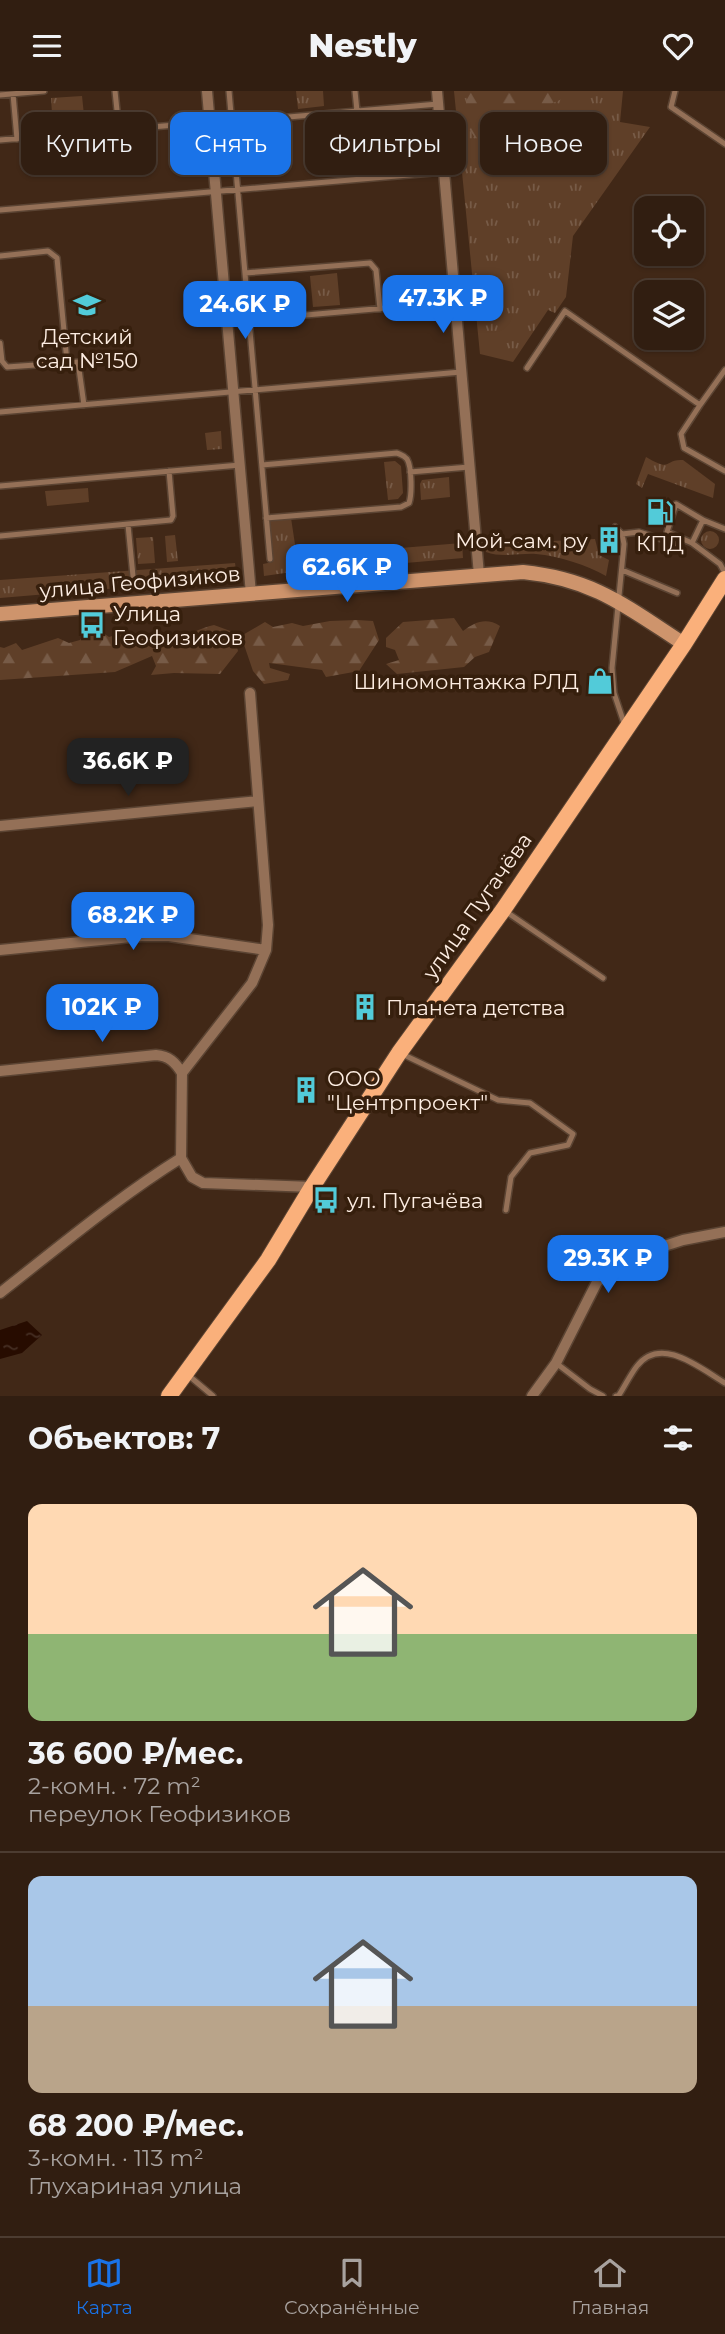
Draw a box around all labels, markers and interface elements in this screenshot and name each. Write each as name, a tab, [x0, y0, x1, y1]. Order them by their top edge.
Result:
text: Nestly	[308, 26, 417, 65]
icon: menu	[28, 27, 66, 65]
icon: heart	[659, 27, 697, 65]
chip: Купить	[21, 112, 156, 175]
chip: Снять	[170, 112, 291, 175]
chip: Фильтры	[305, 112, 466, 175]
chip: Новое	[480, 112, 607, 175]
map controls	[634, 196, 704, 350]
button: locate	[634, 196, 704, 266]
pin: 47.3K ₽	[378, 275, 508, 335]
button: layers	[634, 280, 704, 350]
pin: 24.6K ₽	[180, 281, 310, 341]
text: 47.3K ₽	[398, 284, 488, 312]
school or university icon: Детский сад №150	[72, 290, 102, 320]
text: 24.6K ₽	[199, 290, 291, 318]
place label: Детский сад №150	[36, 324, 138, 373]
fuel station icon: КПД	[645, 497, 675, 527]
building icon: Мой-сам. ру	[594, 525, 624, 555]
place label: Мой-сам. ру	[455, 528, 588, 553]
place label: КПД	[636, 531, 684, 556]
pin: 62.6K ₽	[282, 545, 412, 604]
text: 62.6K ₽	[302, 553, 392, 581]
street label: улица Геофизиков	[38, 561, 241, 603]
place label: Улица Геофизиков	[113, 601, 243, 650]
bus stop icon: Улица Геофизиков	[77, 610, 107, 640]
shop icon: Шиномонтажка РЛД	[585, 666, 615, 696]
place label: Шиномонтажка РЛД	[354, 669, 579, 694]
pin: 36.6K ₽	[63, 739, 193, 798]
text: 36.6K ₽	[83, 747, 173, 775]
street label: улица Пугачёва	[417, 828, 537, 985]
pin: 68.2K ₽	[68, 893, 198, 952]
text: 68.2K ₽	[87, 901, 179, 929]
pin: 102K ₽	[45, 985, 159, 1044]
building icon: Планета детства	[350, 992, 380, 1022]
text: 102K ₽	[62, 993, 142, 1021]
place label: Планета детства	[386, 995, 565, 1020]
place label: ООО "Центрпроект"	[327, 1066, 488, 1115]
building icon: ООО "Центрпроект"	[291, 1075, 321, 1105]
bus stop icon: ул. Пугачёва	[311, 1185, 341, 1215]
place label: ул. Пугачёва	[346, 1188, 483, 1213]
pin: 29.3K ₽	[543, 1235, 673, 1295]
text: 29.3K ₽	[563, 1244, 653, 1272]
icon: filters	[659, 1419, 697, 1457]
text: Объектов: 7	[28, 1420, 220, 1457]
icon: home	[300, 1549, 426, 1675]
text: 36 600 ₽/мес.	[28, 1735, 243, 1772]
text: 2-комн. · 72 m²	[28, 1772, 201, 1800]
text: переулок Геофизиков	[28, 1800, 291, 1828]
icon: home	[300, 1921, 426, 2047]
text: 68 200 ₽/мес.	[28, 2107, 244, 2144]
text: 3-комн. · 113 m²	[28, 2144, 204, 2172]
text: Глухариная улица	[28, 2172, 242, 2200]
tab: Карта	[76, 2254, 133, 2319]
tab: Сохранённые	[284, 2254, 420, 2319]
tab: Главная	[571, 2254, 649, 2319]

